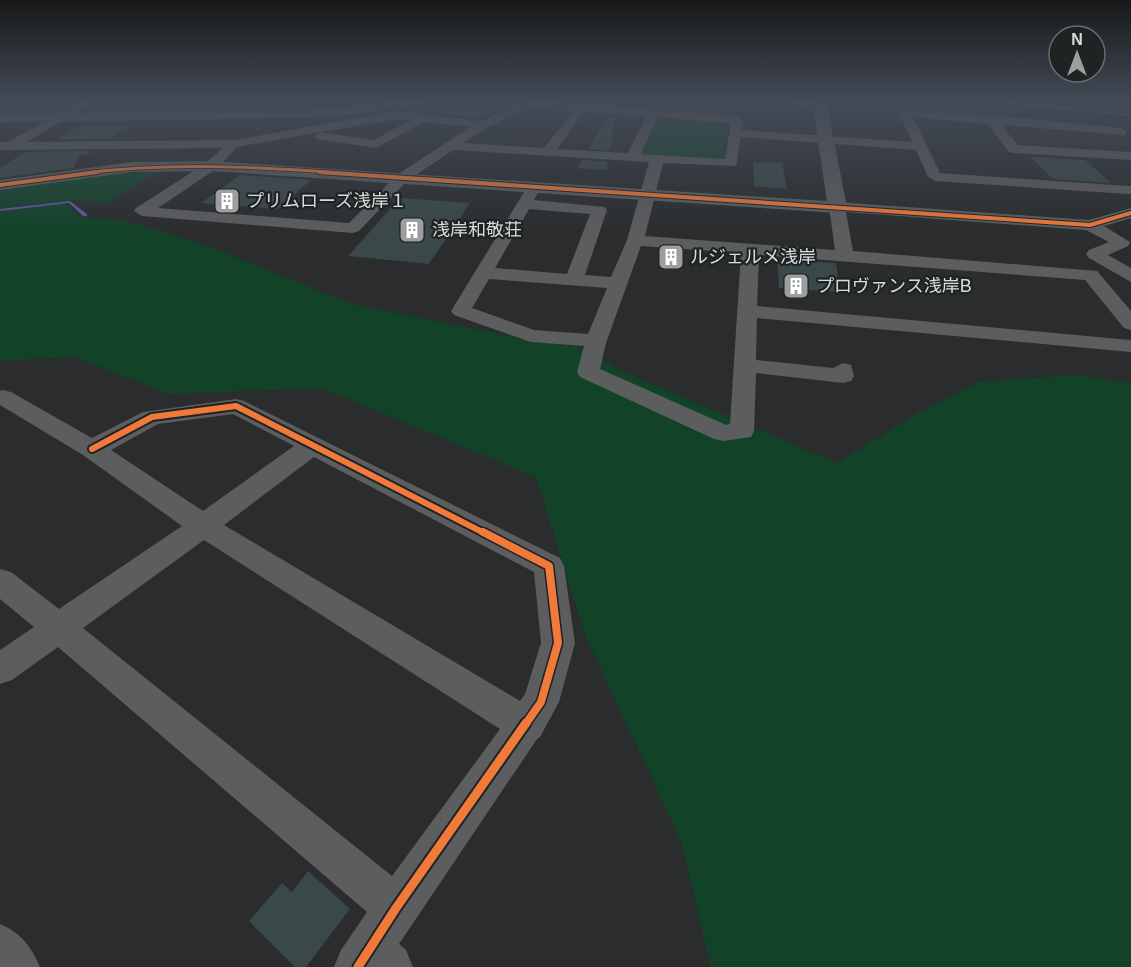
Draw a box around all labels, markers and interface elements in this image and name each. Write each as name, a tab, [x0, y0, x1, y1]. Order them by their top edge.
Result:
north arrow	[1047, 24, 1107, 84]
text: N	[1071, 31, 1083, 48]
building icon: プリムローズ浅岸１	[212, 186, 242, 216]
place label: プリムローズ浅岸１	[246, 191, 407, 211]
building icon: 浅岸和敬荘	[397, 215, 427, 245]
place label: 浅岸和敬荘	[432, 220, 522, 240]
building icon: ルジェルメ浅岸	[656, 242, 686, 272]
place label: ルジェルメ浅岸	[690, 247, 816, 267]
building icon: プロヴァンス浅岸B	[781, 271, 811, 301]
place label: プロヴァンス浅岸B	[816, 276, 972, 296]

